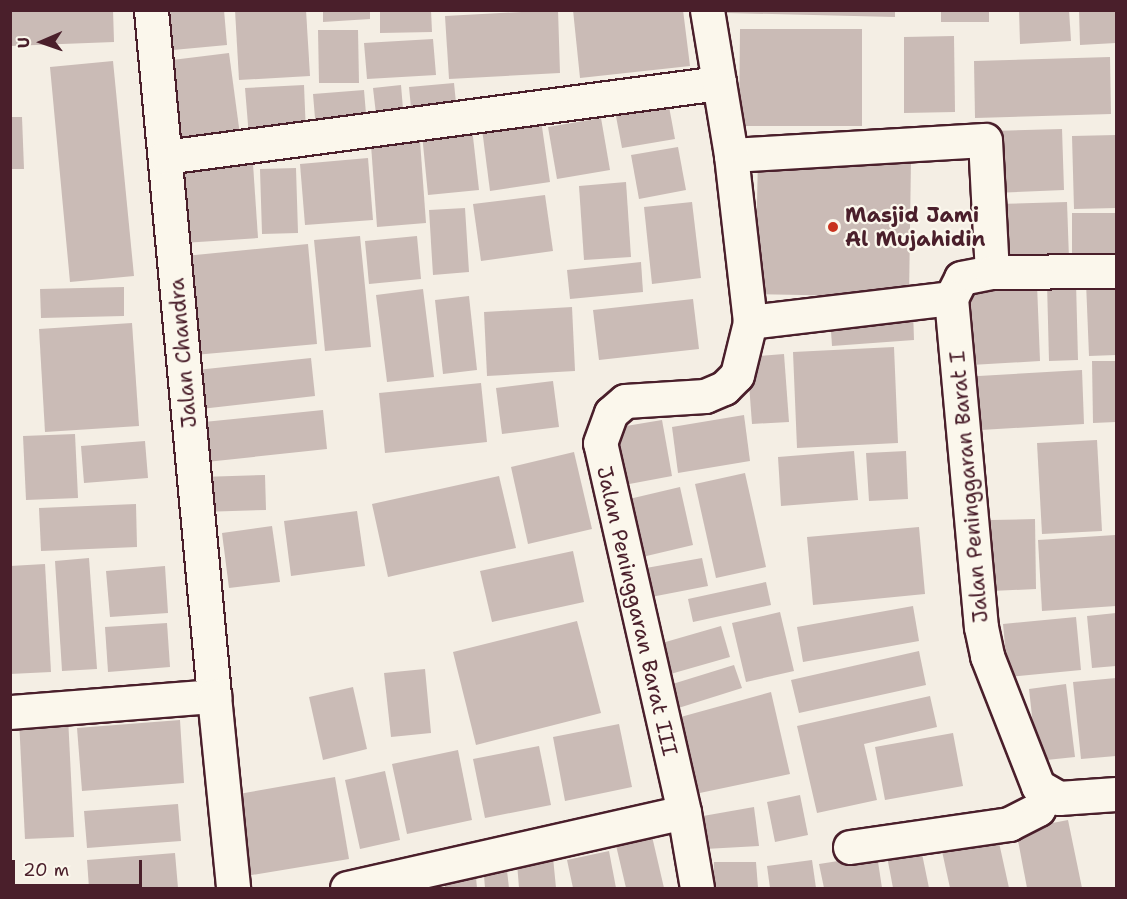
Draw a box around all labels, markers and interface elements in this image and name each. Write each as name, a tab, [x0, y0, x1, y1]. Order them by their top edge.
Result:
north arrow	[12, 12, 72, 72]
text: U	[13, 37, 34, 48]
place label: Masjid Jami Al Mujahidin	[845, 202, 985, 252]
marker: Masjid Jami Al Mujahidin	[826, 220, 840, 234]
street label: Jalan Chandra	[164, 277, 202, 429]
street label: Jalan Peninggaran Barat I	[945, 350, 993, 624]
street label: Jalan Peninggaran Barat III	[591, 464, 683, 758]
scale bar	[15, 848, 146, 886]
text: 20 m	[23, 858, 69, 882]

